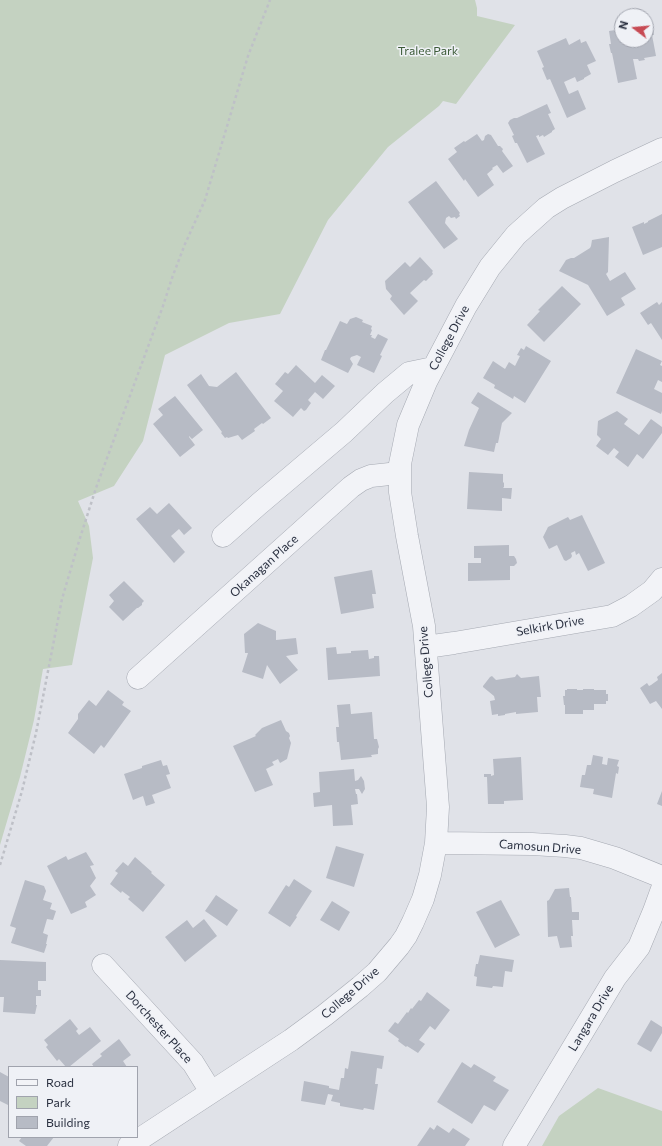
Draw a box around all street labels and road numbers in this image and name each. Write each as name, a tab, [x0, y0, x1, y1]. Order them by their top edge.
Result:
street label: College Drive	[426, 303, 472, 373]
street label: Okanagan Place	[227, 532, 301, 600]
street label: Selkirk Drive	[515, 613, 585, 639]
street label: College Drive	[416, 626, 436, 698]
street label: Camosun Drive	[498, 837, 582, 857]
street label: College Drive	[318, 964, 382, 1022]
street label: Langara Drive	[566, 982, 616, 1054]
street label: Dorchester Place	[123, 988, 195, 1066]

